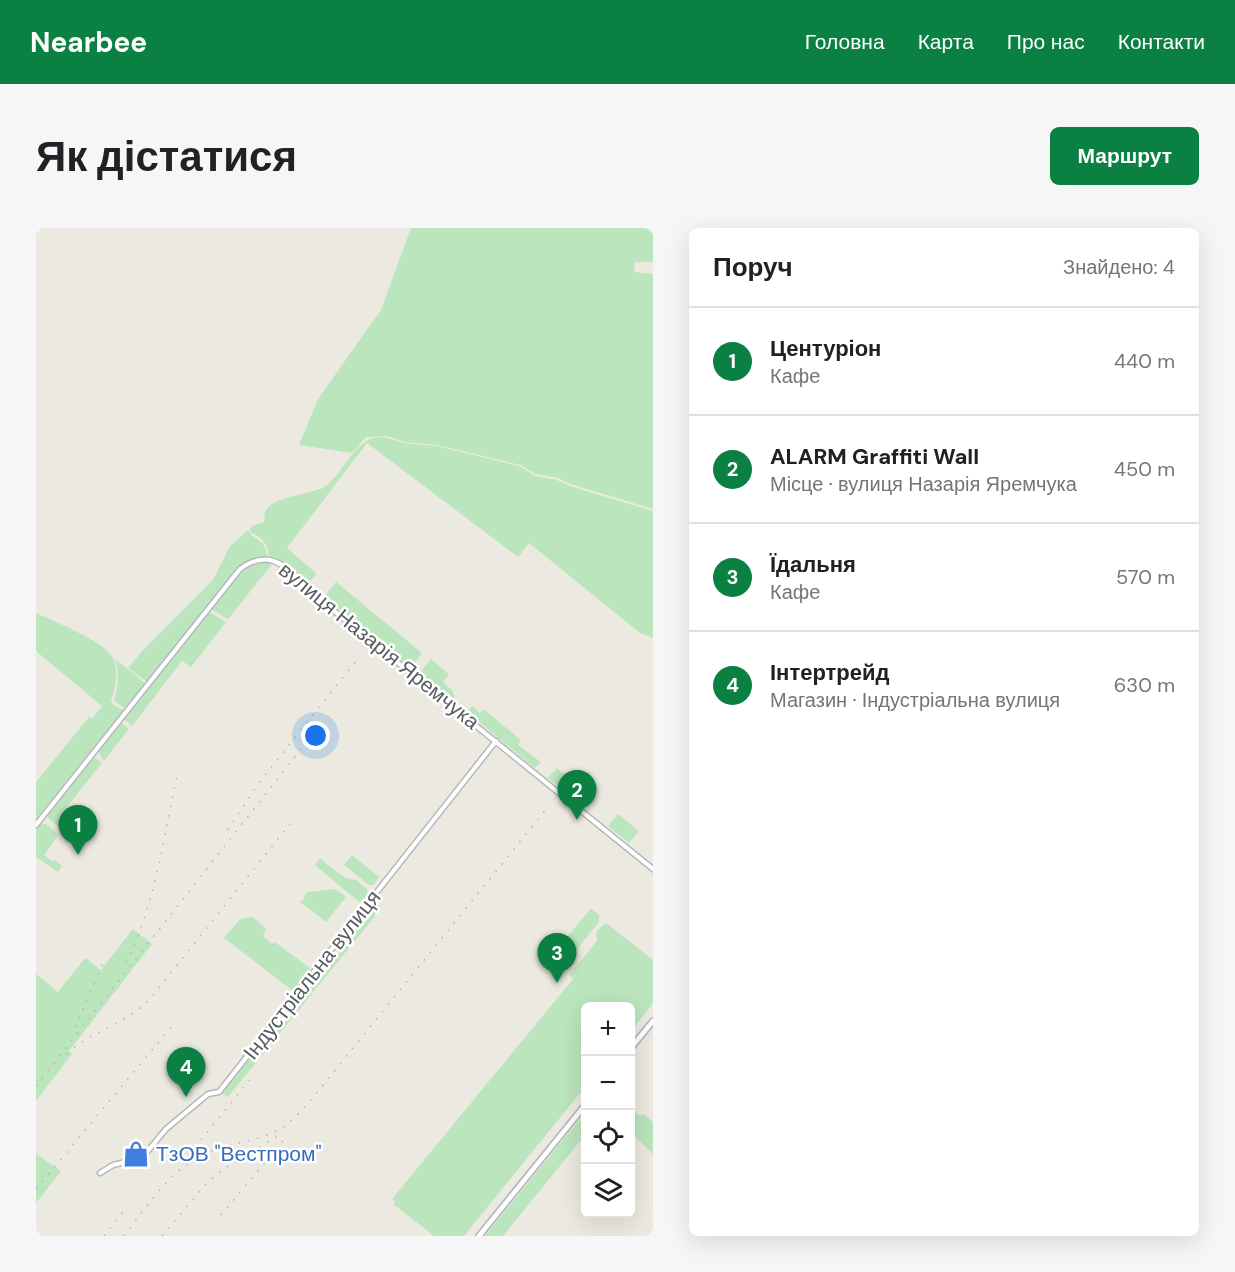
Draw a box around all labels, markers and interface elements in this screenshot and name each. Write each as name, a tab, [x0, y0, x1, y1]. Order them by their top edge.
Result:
text: Nearbee	[30, 24, 147, 61]
text: Головна	[805, 28, 885, 56]
text: Карта	[918, 28, 974, 56]
text: Про нас	[1007, 28, 1085, 56]
text: Контакти	[1118, 28, 1205, 56]
button: Маршрут	[1050, 127, 1199, 185]
text: Як дістатися	[36, 129, 297, 184]
text: Поруч	[713, 250, 793, 284]
text: Знайдено: 4	[1063, 254, 1175, 280]
text: Центуріон	[770, 334, 881, 363]
text: 1	[729, 348, 736, 374]
text: 440 m	[1114, 348, 1175, 374]
text: Кафе	[770, 363, 820, 389]
text: ALARM Graffiti Wall	[770, 442, 979, 471]
text: 2	[727, 456, 738, 482]
text: 450 m	[1114, 456, 1175, 482]
text: Місце · вулиця Назарія Яремчука	[770, 471, 1077, 497]
text: Їдальня	[770, 550, 856, 579]
street label: вулиця Назарія Яремчука	[273, 556, 485, 736]
text: 3	[726, 564, 739, 590]
text: 570 m	[1116, 564, 1175, 590]
text: Кафе	[770, 579, 820, 605]
text: Інтертрейд	[770, 658, 890, 687]
text: 4	[726, 672, 739, 698]
text: 630 m	[1114, 672, 1175, 698]
text: Магазин · Індустріальна вулиця	[770, 687, 1060, 713]
your location	[301, 721, 330, 750]
pin: 2	[558, 770, 596, 820]
pin: 1	[58, 806, 98, 855]
street label: Індустріальна вулиця	[237, 884, 387, 1066]
pin: 3	[538, 934, 576, 983]
map controls	[581, 1002, 635, 1218]
button: +	[581, 1002, 635, 1056]
pin: 4	[166, 1048, 206, 1097]
button: −	[581, 1056, 635, 1110]
button: locate	[581, 1110, 635, 1164]
shop icon: ТзОВ "Вестпром"	[121, 1139, 151, 1169]
place label: ТзОВ "Вестпром"	[156, 1140, 322, 1168]
button: layers	[581, 1164, 635, 1218]

